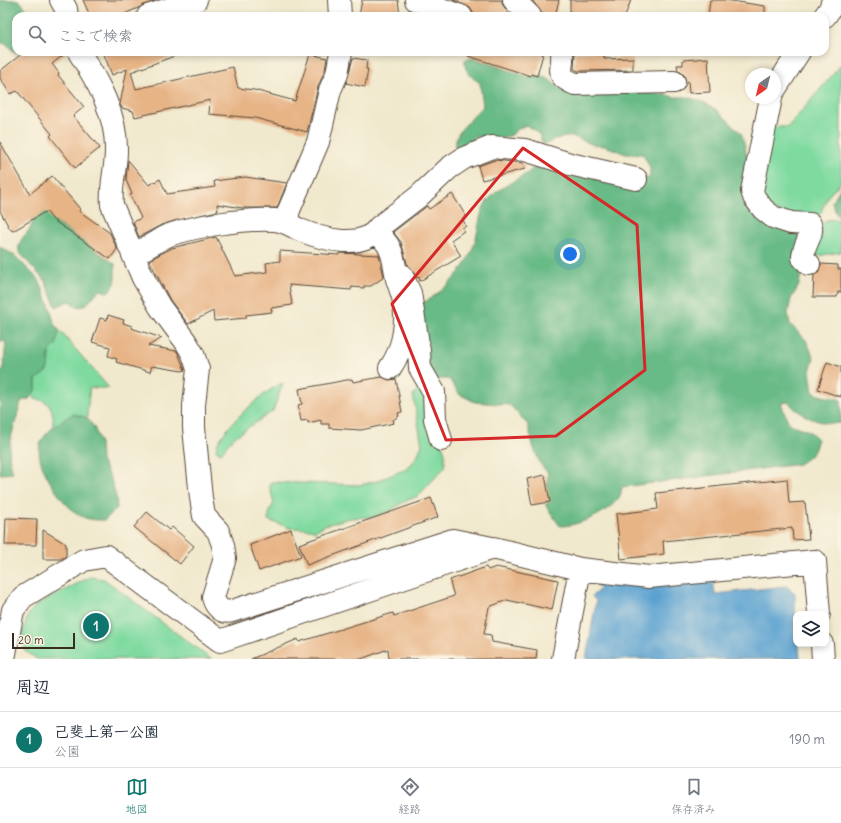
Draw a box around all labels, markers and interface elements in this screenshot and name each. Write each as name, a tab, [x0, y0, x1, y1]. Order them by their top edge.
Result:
search box	[12, 12, 829, 56]
icon: search	[26, 23, 48, 45]
text: ここで検索	[58, 26, 133, 45]
north arrow	[745, 68, 781, 104]
your location	[560, 244, 580, 264]
pin: 1	[83, 611, 109, 641]
map controls	[793, 611, 829, 647]
button: layers	[793, 611, 829, 647]
scale bar	[12, 631, 75, 650]
text: 20 m	[18, 633, 44, 647]
text: 周辺	[16, 676, 50, 698]
text: 己斐上第一公園	[54, 722, 159, 741]
text: 1	[26, 731, 32, 748]
text: 190 m	[789, 731, 825, 748]
text: 公園	[54, 743, 80, 760]
tab: 地図	[126, 776, 148, 816]
tab: 経路	[399, 776, 421, 816]
tab: 保存済み	[672, 776, 716, 816]

